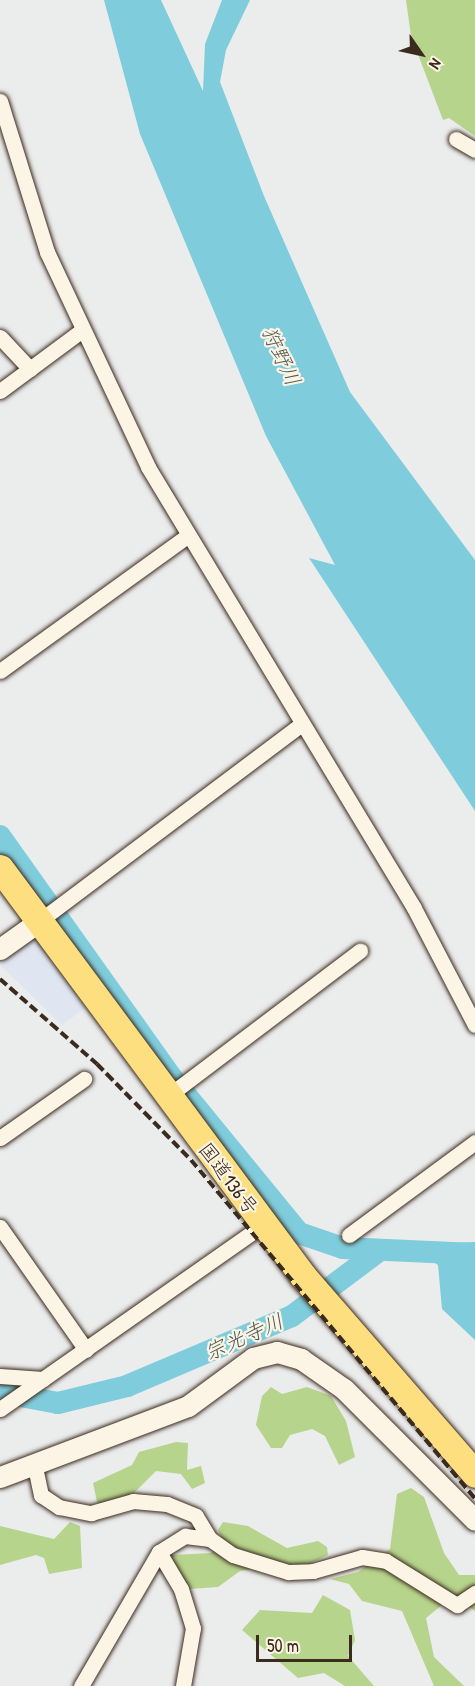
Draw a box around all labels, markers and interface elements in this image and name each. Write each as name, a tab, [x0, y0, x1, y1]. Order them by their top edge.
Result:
north arrow	[391, 24, 451, 84]
text: N	[424, 54, 447, 74]
water label: 狩野川	[256, 322, 306, 390]
street label: 国道136号	[194, 1137, 264, 1219]
water label: 宗光寺川	[201, 1308, 287, 1366]
scale bar	[259, 1623, 355, 1661]
text: 50 m	[267, 1633, 299, 1658]

